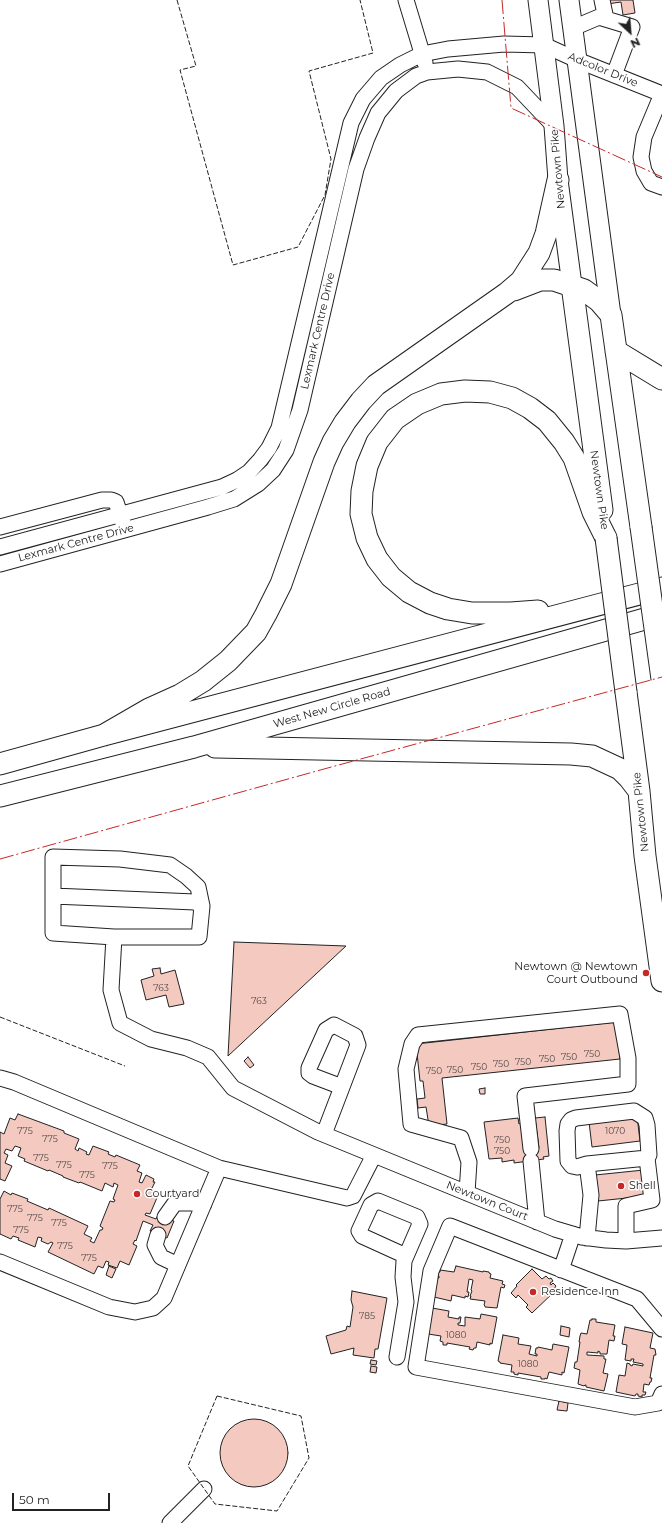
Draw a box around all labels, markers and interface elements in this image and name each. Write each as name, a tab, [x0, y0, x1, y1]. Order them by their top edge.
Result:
north arrow	[610, 12, 650, 52]
text: N	[628, 35, 642, 51]
street label: Adcolor Drive	[566, 50, 640, 90]
street label: Newtown Pike	[548, 129, 568, 209]
street label: Lexmark Centre Drive	[298, 271, 338, 391]
street label: Newtown Pike	[587, 449, 611, 531]
street label: Lexmark Centre Drive	[17, 521, 135, 565]
street label: West New Circle Road	[272, 685, 392, 731]
street label: Newtown Pike	[630, 772, 652, 852]
place label: Newtown @ Newtown Court Outbound	[514, 960, 638, 986]
marker: Newtown @ Newtown Court Outbound	[641, 968, 651, 978]
house number: 763	[153, 983, 169, 993]
house number: 763	[251, 996, 267, 1006]
house number: 750	[584, 1049, 600, 1059]
house number: 750	[561, 1052, 577, 1062]
house number: 750	[539, 1054, 555, 1064]
house number: 750	[515, 1057, 531, 1067]
house number: 750	[493, 1059, 509, 1069]
house number: 750	[471, 1062, 487, 1072]
house number: 750	[447, 1065, 463, 1075]
house number: 750	[426, 1066, 442, 1076]
house number: 775	[17, 1126, 33, 1136]
house number: 1070	[605, 1126, 625, 1136]
house number: 775	[42, 1134, 58, 1144]
house number: 750	[494, 1135, 510, 1145]
house number: 750	[494, 1146, 510, 1156]
house number: 775	[33, 1153, 49, 1163]
house number: 775	[56, 1160, 72, 1170]
house number: 775	[102, 1161, 118, 1171]
house number: 775	[79, 1170, 95, 1180]
street label: Newtown Court	[444, 1179, 530, 1223]
place label: Shell	[629, 1179, 656, 1193]
marker: Shell	[616, 1181, 626, 1191]
place label: Courtyard	[145, 1187, 199, 1201]
marker: Courtyard	[132, 1189, 142, 1199]
house number: 775	[7, 1204, 23, 1214]
house number: 775	[27, 1213, 43, 1223]
house number: 775	[51, 1218, 67, 1228]
house number: 775	[13, 1225, 29, 1235]
house number: 775	[57, 1241, 73, 1251]
house number: 775	[81, 1253, 97, 1263]
place label: Residence Inn	[541, 1285, 619, 1299]
marker: Residence Inn	[528, 1287, 538, 1297]
house number: 785	[359, 1311, 375, 1321]
house number: 1080	[446, 1330, 466, 1340]
house number: 1080	[518, 1359, 538, 1369]
scale bar	[14, 1485, 112, 1511]
text: 50 m	[19, 1492, 50, 1507]

